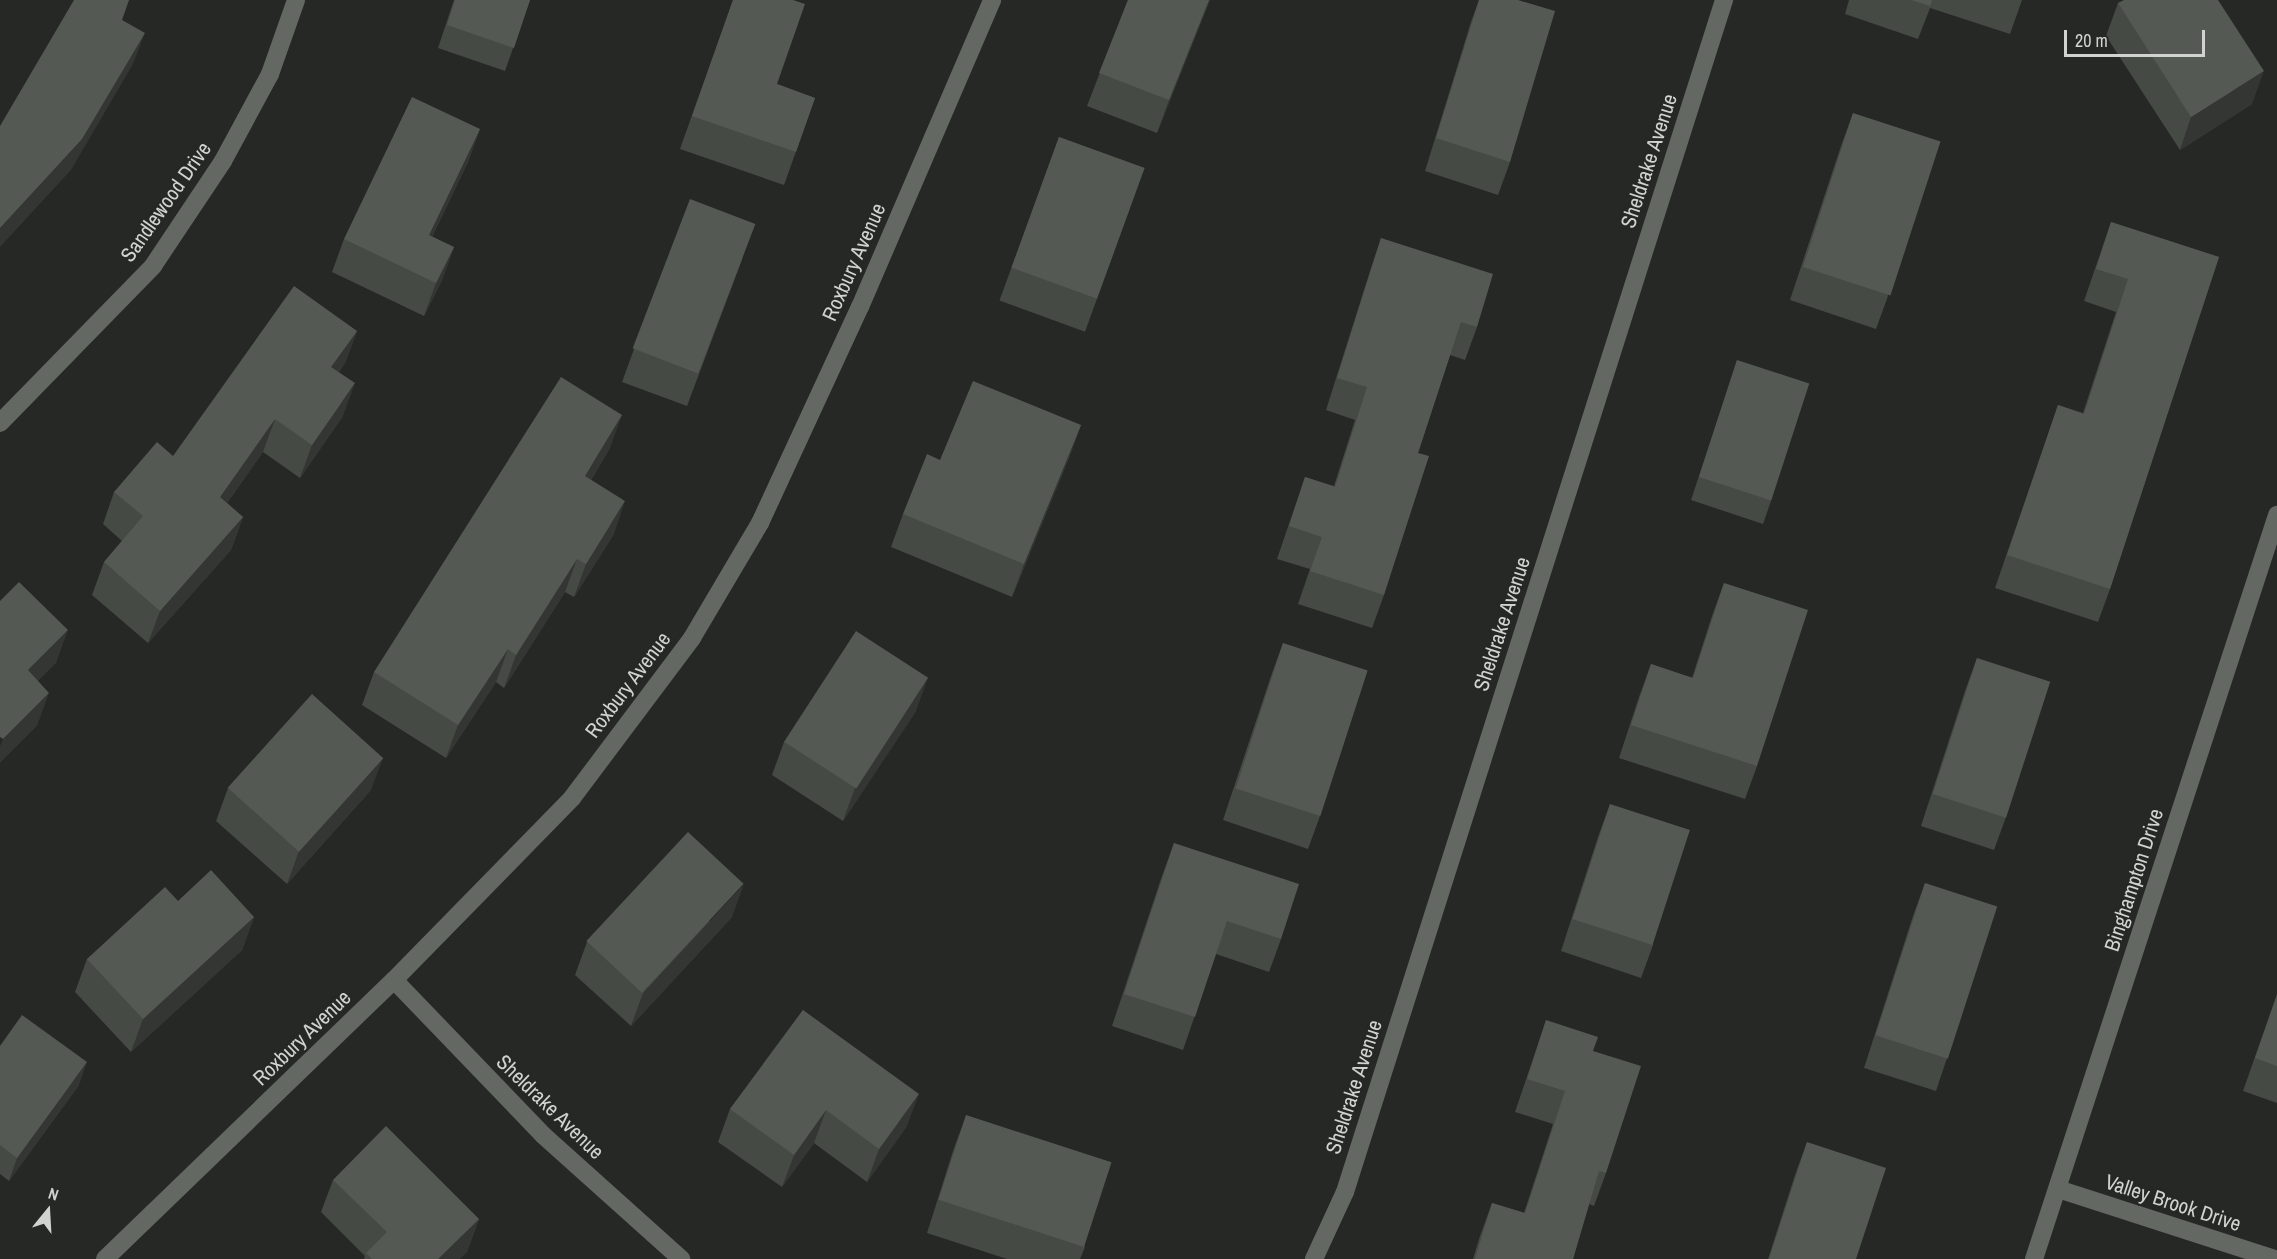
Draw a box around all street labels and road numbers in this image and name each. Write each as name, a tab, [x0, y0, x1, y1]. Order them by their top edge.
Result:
street label: Sheldrake Avenue	[1615, 90, 1683, 232]
street label: Sandlewood Drive	[115, 137, 217, 267]
street label: Roxbury Avenue	[817, 199, 891, 325]
street label: Sheldrake Avenue	[1468, 553, 1536, 695]
street label: Roxbury Avenue	[580, 627, 676, 743]
street label: Binghampton Drive	[2099, 806, 2169, 954]
street label: Roxbury Avenue	[248, 985, 356, 1091]
street label: Sheldrake Avenue	[1320, 1016, 1388, 1158]
street label: Sheldrake Avenue	[491, 1049, 609, 1165]
street label: Valley Brook Drive	[2102, 1169, 2244, 1237]

